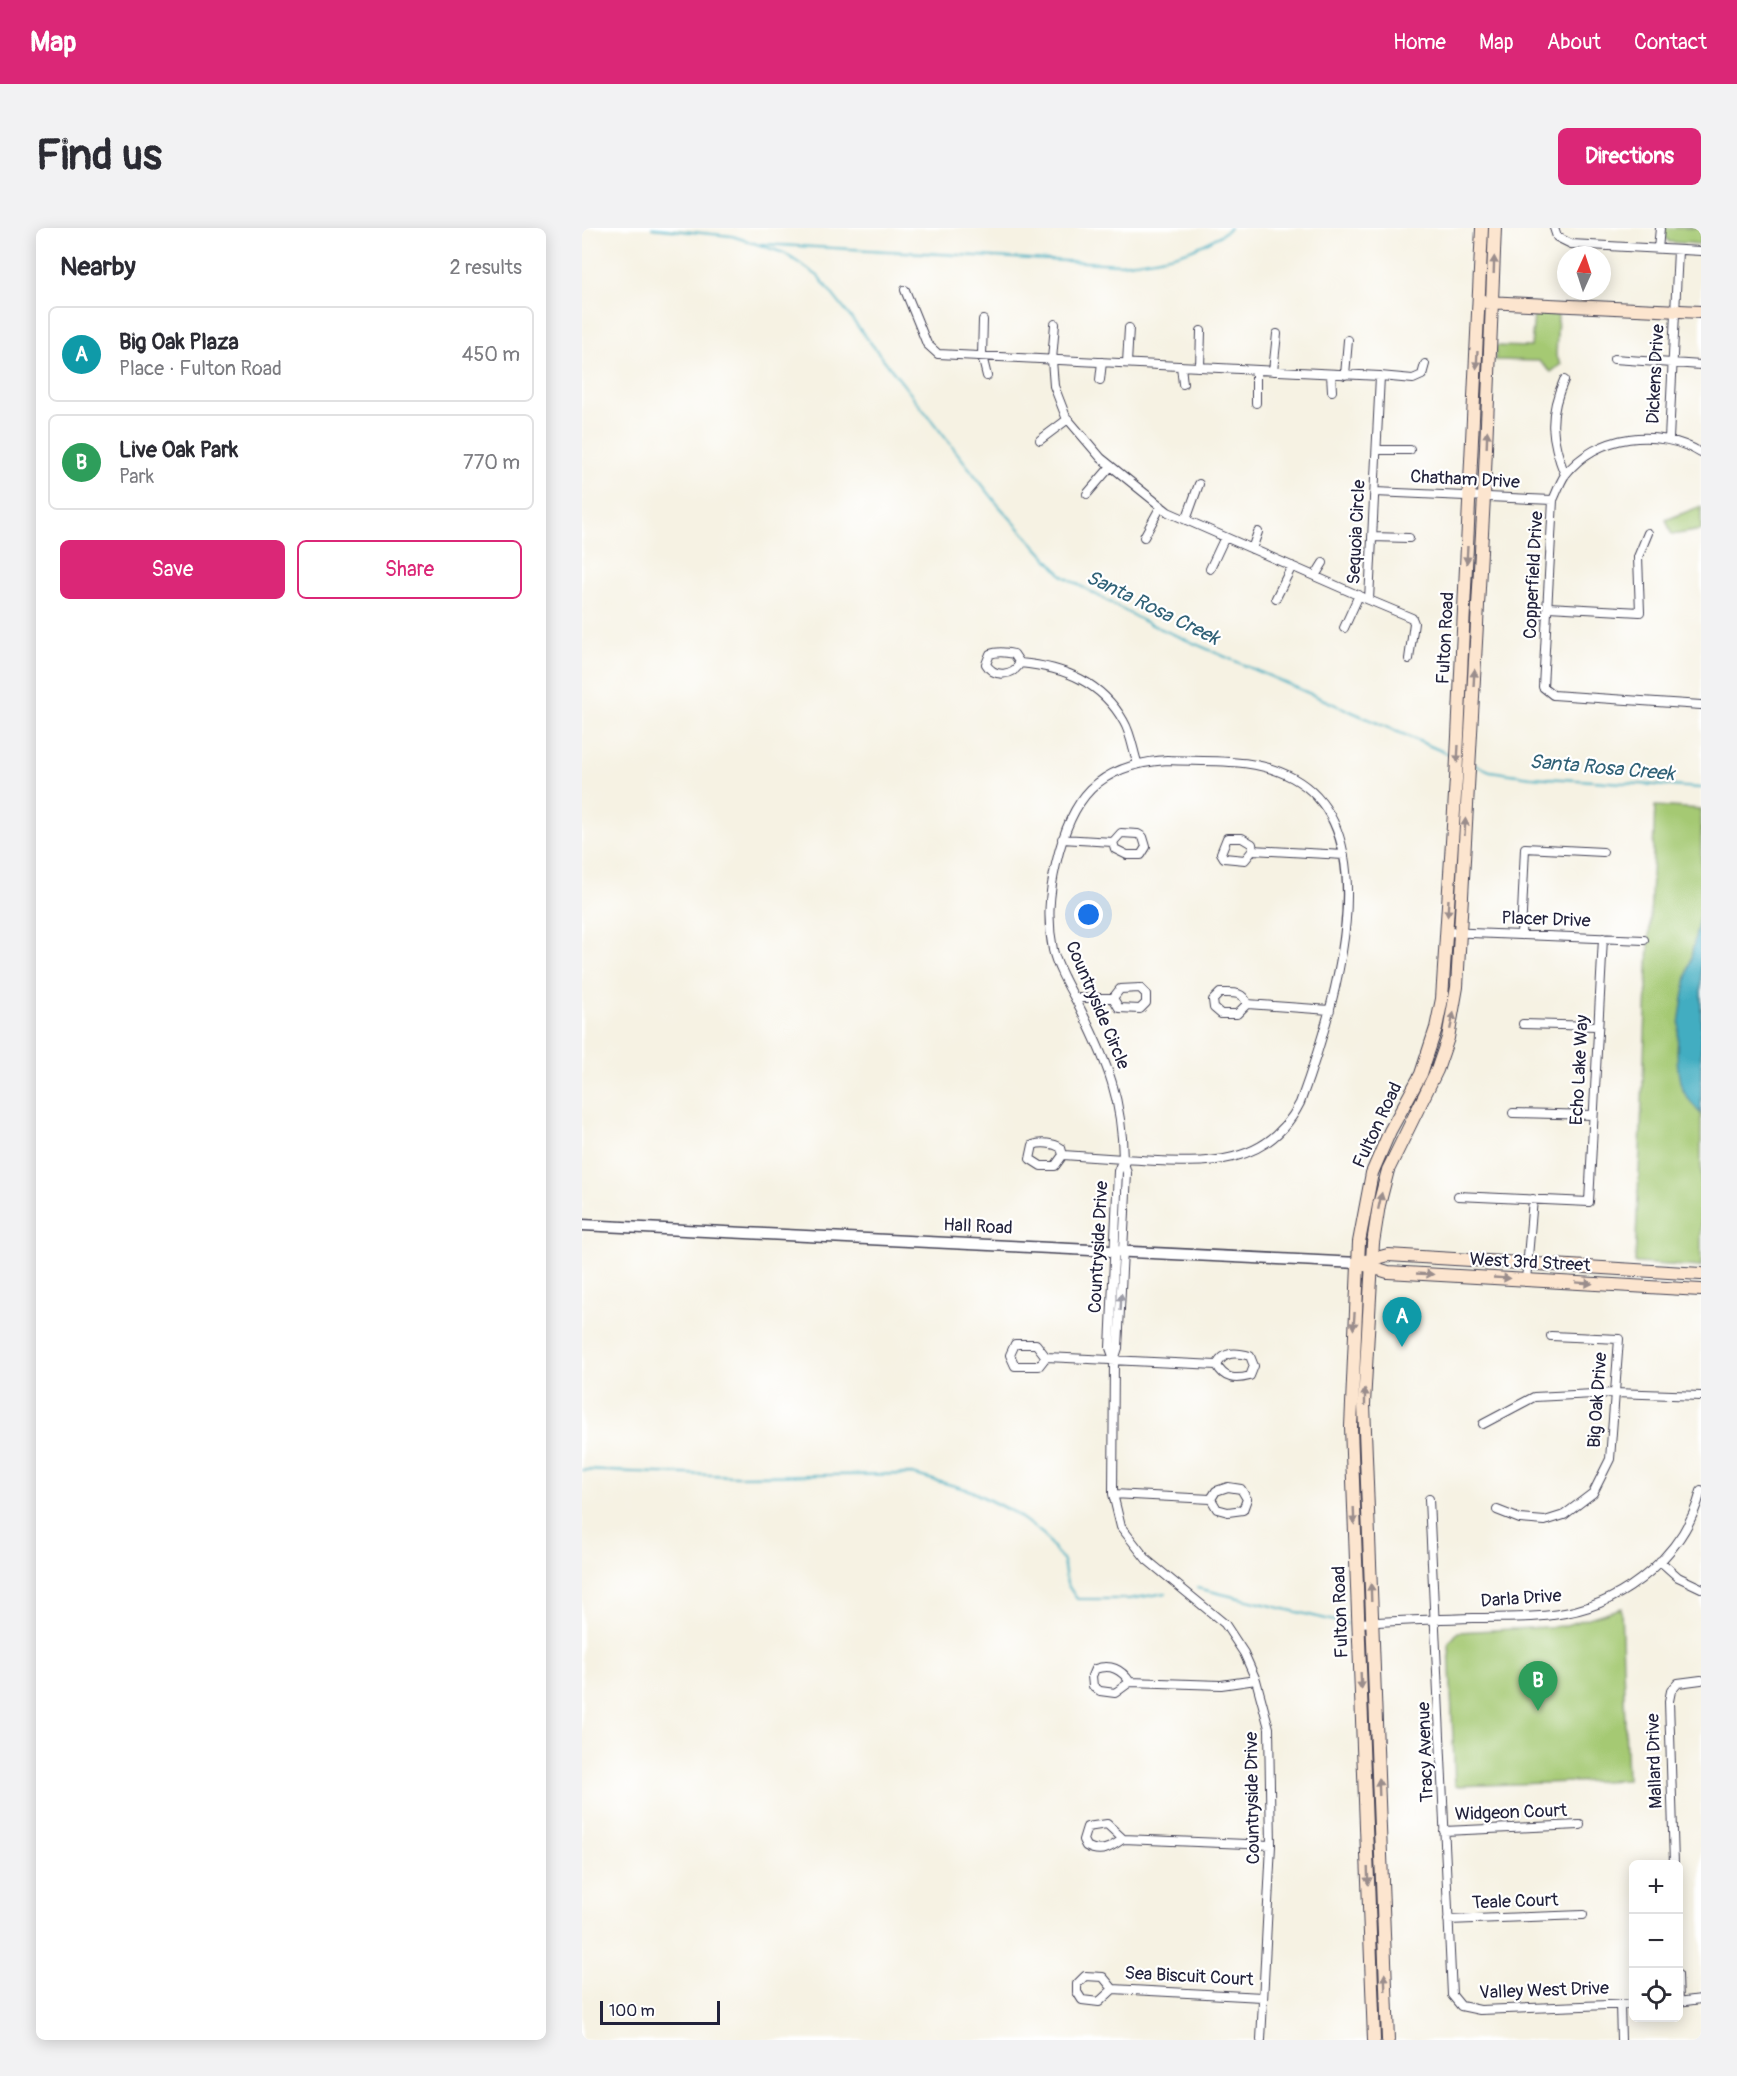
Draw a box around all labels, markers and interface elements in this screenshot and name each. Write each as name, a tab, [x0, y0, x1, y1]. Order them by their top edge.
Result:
text: Map	[30, 25, 76, 60]
text: Home	[1393, 29, 1446, 56]
text: Map	[1479, 29, 1514, 56]
text: About	[1547, 29, 1601, 56]
text: Contact	[1634, 29, 1707, 56]
button: Directions	[1558, 128, 1701, 185]
text: Find us	[36, 130, 162, 182]
north arrow	[1557, 246, 1611, 300]
text: Nearby	[60, 251, 136, 283]
text: 2 results	[450, 255, 522, 280]
one-way arrow	[1489, 256, 1499, 275]
street label: Dickens Drive	[1641, 323, 1670, 424]
text: Big Oak Plaza	[119, 328, 239, 356]
text: A	[75, 342, 88, 367]
text: 450 m	[462, 342, 520, 367]
one-way arrow	[1472, 351, 1481, 370]
text: Place · Fulton Road	[119, 356, 282, 381]
one-way arrow	[1482, 429, 1491, 448]
text: Live Oak Park	[119, 436, 238, 464]
text: B	[76, 450, 87, 475]
text: 770 m	[463, 450, 520, 475]
text: Park	[119, 464, 154, 489]
street label: Chatham Drive	[1410, 465, 1521, 494]
street label: Sequoia Circle	[1342, 479, 1371, 585]
street label: Copperfield Drive	[1519, 510, 1548, 640]
button: Save	[60, 540, 285, 599]
button: Share	[297, 540, 522, 599]
one-way arrow	[1463, 545, 1472, 564]
water label: Santa Rosa Creek	[1082, 564, 1225, 651]
street label: Fulton Road	[1432, 591, 1459, 685]
one-way arrow	[1469, 669, 1479, 688]
one-way arrow	[1453, 744, 1462, 763]
water label: Santa Rosa Creek	[1529, 749, 1677, 786]
one-way arrow	[1461, 817, 1470, 836]
one-way arrow	[1443, 898, 1452, 917]
your location	[1074, 900, 1103, 929]
street label: Placer Drive	[1501, 906, 1591, 933]
street label: Countryside Circle	[1060, 938, 1135, 1073]
one-way arrow	[1448, 1011, 1457, 1030]
street label: Echo Lake Way	[1565, 1014, 1594, 1126]
street label: Fulton Road	[1348, 1079, 1407, 1172]
street label: Countryside Drive	[1084, 1180, 1113, 1314]
one-way arrow	[1375, 1192, 1385, 1210]
street label: Hall Road	[943, 1213, 1013, 1240]
street label: West 3rd Street	[1469, 1248, 1592, 1277]
one-way arrow	[1415, 1270, 1434, 1279]
one-way arrow	[1493, 1274, 1512, 1283]
one-way arrow	[1575, 1278, 1594, 1288]
one-way arrow	[1116, 1292, 1125, 1311]
pin: A	[1382, 1298, 1422, 1347]
one-way arrow	[1350, 1312, 1359, 1331]
street label: Big Oak Drive	[1583, 1351, 1612, 1449]
one-way arrow	[1360, 1387, 1370, 1406]
one-way arrow	[1350, 1506, 1359, 1525]
street label: Fulton Road	[1327, 1565, 1354, 1659]
one-way arrow	[1367, 1582, 1376, 1601]
street label: Darla Drive	[1480, 1584, 1562, 1613]
pin: B	[1518, 1662, 1558, 1711]
one-way arrow	[1356, 1672, 1365, 1691]
street label: Tracy Avenue	[1412, 1701, 1439, 1803]
street label: Mallard Drive	[1641, 1713, 1668, 1809]
street label: Countryside Drive	[1240, 1731, 1265, 1865]
one-way arrow	[1374, 1777, 1383, 1796]
street label: Widgeon Court	[1455, 1799, 1568, 1826]
map controls	[1629, 1860, 1683, 2022]
button: +	[1629, 1860, 1683, 1914]
one-way arrow	[1363, 1867, 1373, 1886]
street label: Teale Court	[1471, 1888, 1559, 1915]
button: −	[1629, 1914, 1683, 1968]
street label: Sea Biscuit Court	[1124, 1962, 1255, 1991]
button: locate	[1629, 1968, 1683, 2022]
one-way arrow	[1381, 1972, 1390, 1991]
street label: Valley West Drive	[1479, 1977, 1610, 2004]
scale bar	[600, 1998, 720, 2026]
text: 100 m	[609, 2001, 655, 2021]

